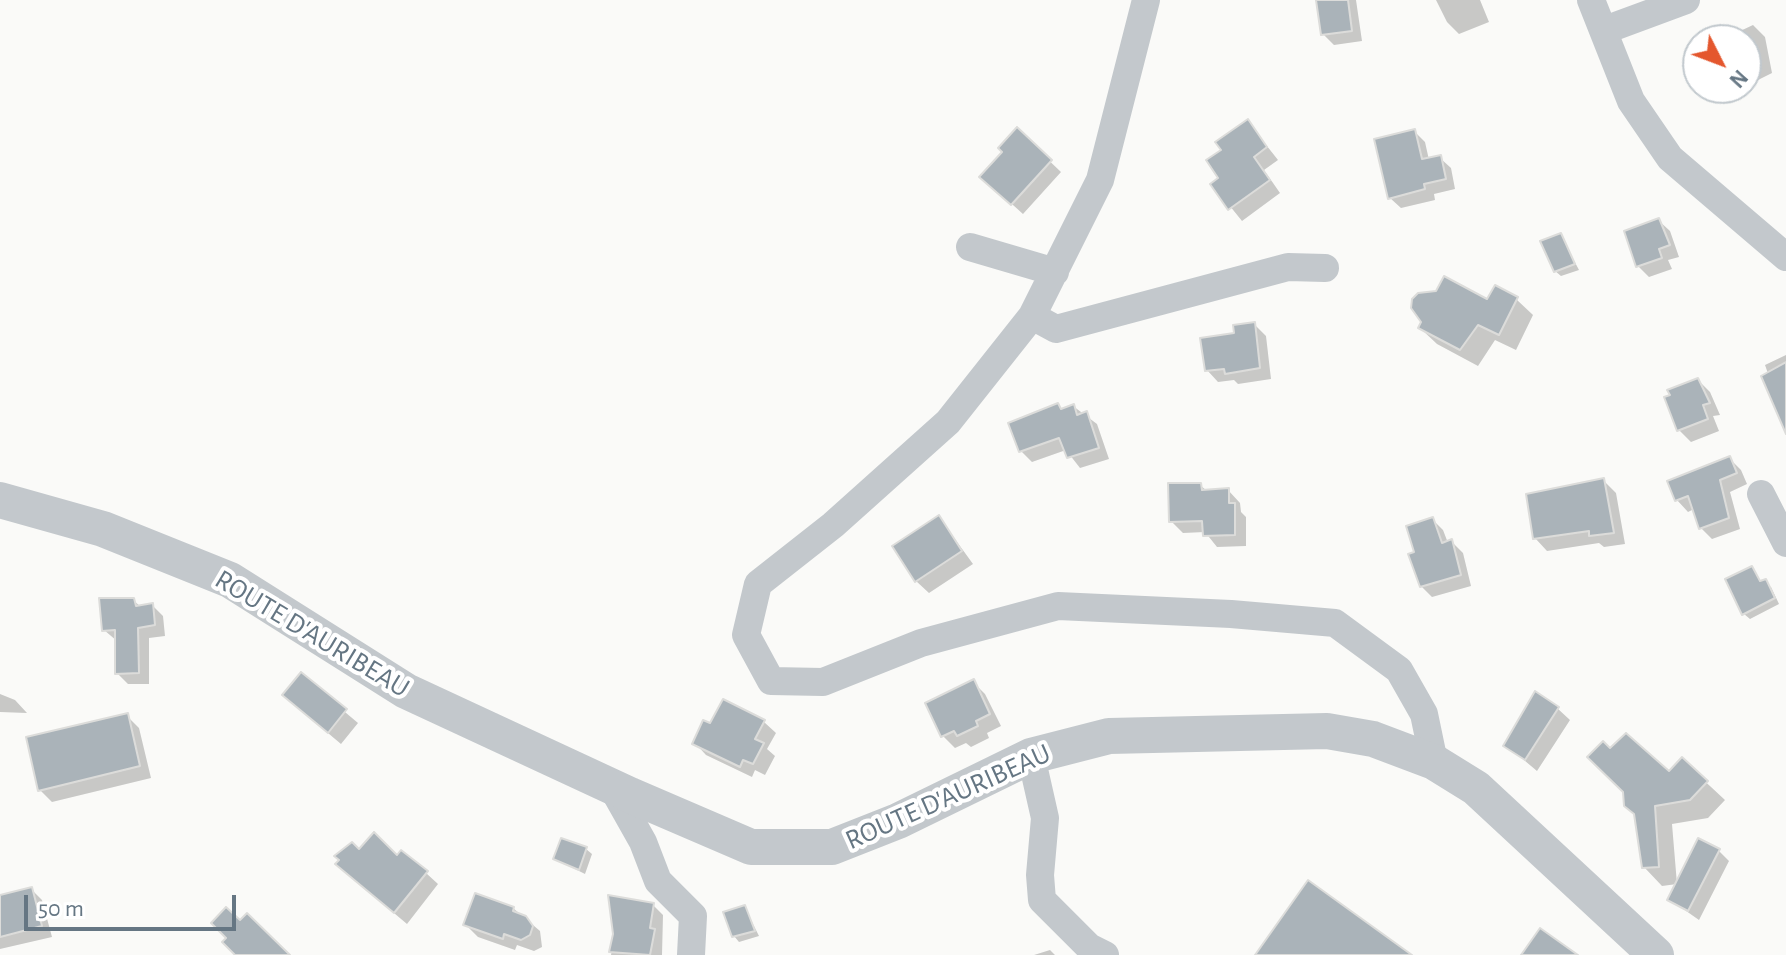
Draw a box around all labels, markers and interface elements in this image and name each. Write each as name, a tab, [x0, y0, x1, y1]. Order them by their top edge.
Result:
north arrow	[1682, 24, 1762, 104]
text: N	[1725, 66, 1752, 92]
street label: ROUTE D'AURIBEAU	[209, 563, 415, 705]
street label: ROUTE D'AURIBEAU	[840, 737, 1056, 857]
scale bar	[28, 879, 240, 929]
text: 50 m	[38, 897, 84, 921]

